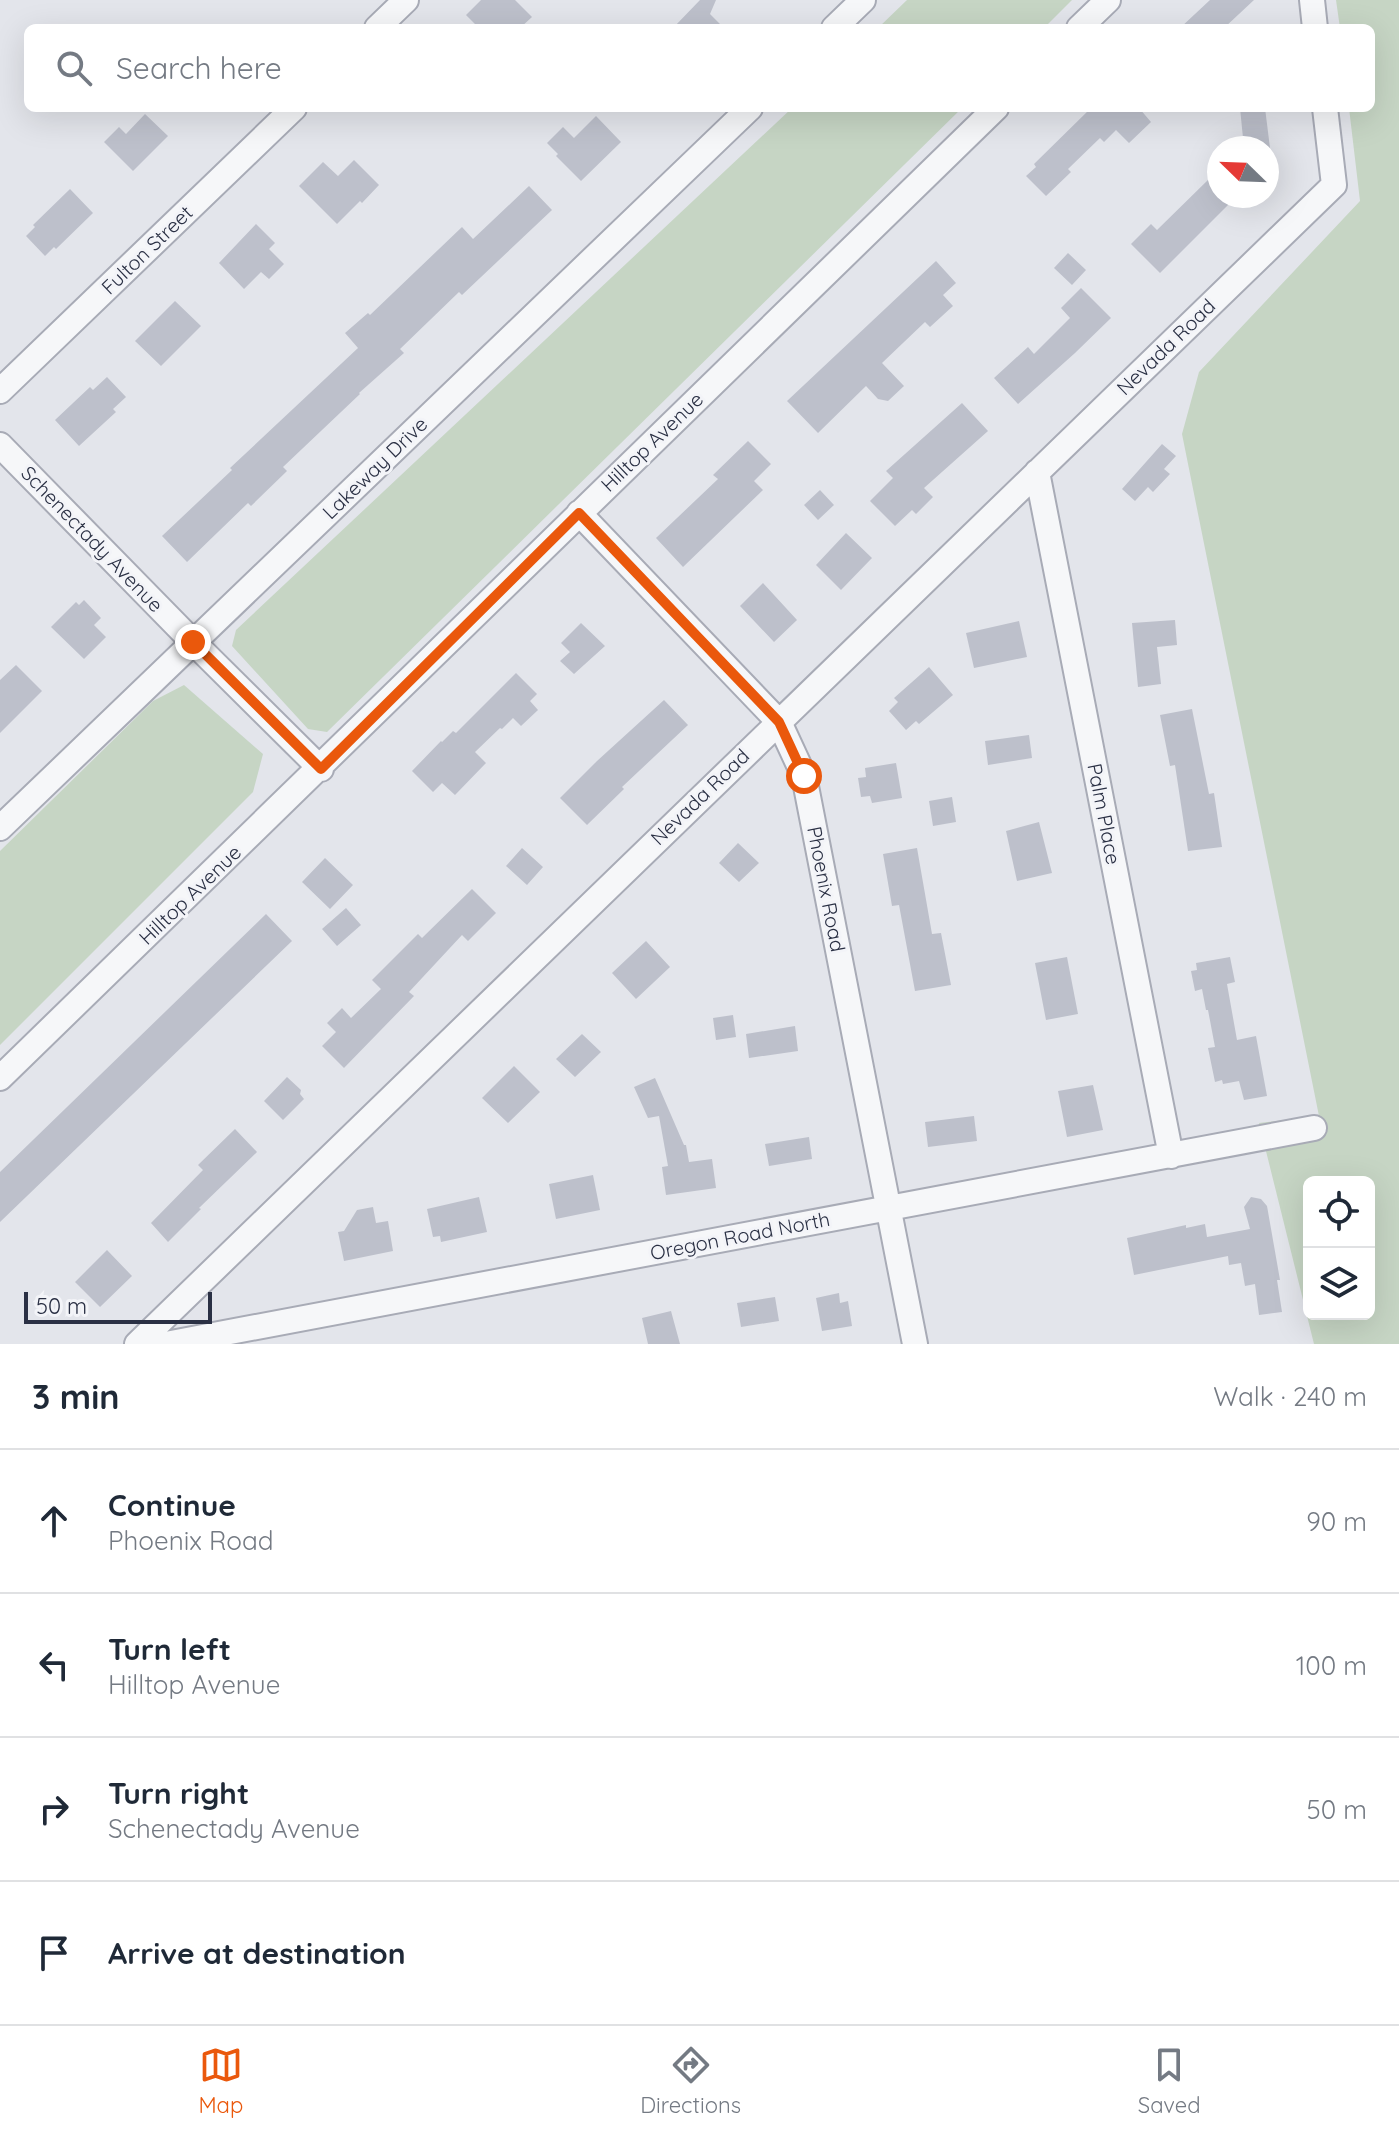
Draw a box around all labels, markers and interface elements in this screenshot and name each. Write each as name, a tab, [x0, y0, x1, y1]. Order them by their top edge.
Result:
search box	[24, 24, 1375, 112]
icon: search	[52, 46, 96, 90]
text: Search here	[116, 49, 282, 87]
north arrow	[1207, 136, 1279, 208]
street label: Fulton Street	[96, 200, 198, 299]
street label: Nevada Road	[1111, 293, 1220, 400]
street label: Hilltop Avenue	[595, 387, 708, 497]
street label: Lakeway Drive	[317, 411, 432, 524]
street label: Schenectady Avenue	[16, 460, 169, 617]
route end	[175, 624, 211, 660]
street label: Nevada Road	[645, 743, 754, 850]
route start	[786, 758, 822, 794]
street label: Palm Place	[1082, 761, 1127, 867]
street label: Phoenix Road	[802, 824, 851, 954]
street label: Hilltop Avenue	[133, 840, 246, 950]
map controls	[1303, 1176, 1375, 1320]
button: locate	[1303, 1176, 1375, 1248]
street label: Oregon Road North	[648, 1206, 832, 1265]
button: layers	[1303, 1248, 1375, 1320]
scale bar	[24, 1288, 212, 1324]
text: 50 m	[36, 1292, 87, 1320]
text: 3 min	[32, 1375, 119, 1418]
text: Walk · 240 m	[1213, 1380, 1367, 1413]
text: Continue	[108, 1486, 236, 1524]
icon: ahead	[32, 1499, 76, 1543]
text: 90 m	[1306, 1505, 1367, 1538]
text: Phoenix Road	[108, 1524, 273, 1557]
text: Turn left	[108, 1630, 231, 1668]
icon: left	[32, 1643, 76, 1687]
text: 100 m	[1296, 1649, 1367, 1682]
text: Hilltop Avenue	[108, 1668, 280, 1701]
text: Turn right	[108, 1774, 249, 1812]
icon: right	[32, 1787, 76, 1831]
text: 50 m	[1307, 1793, 1367, 1826]
text: Schenectady Avenue	[108, 1812, 360, 1845]
icon: arrive	[32, 1931, 76, 1975]
text: Arrive at destination	[108, 1934, 406, 1972]
tab: Map	[198, 2043, 243, 2119]
tab: Directions	[640, 2043, 741, 2119]
tab: Saved	[1138, 2043, 1201, 2119]

